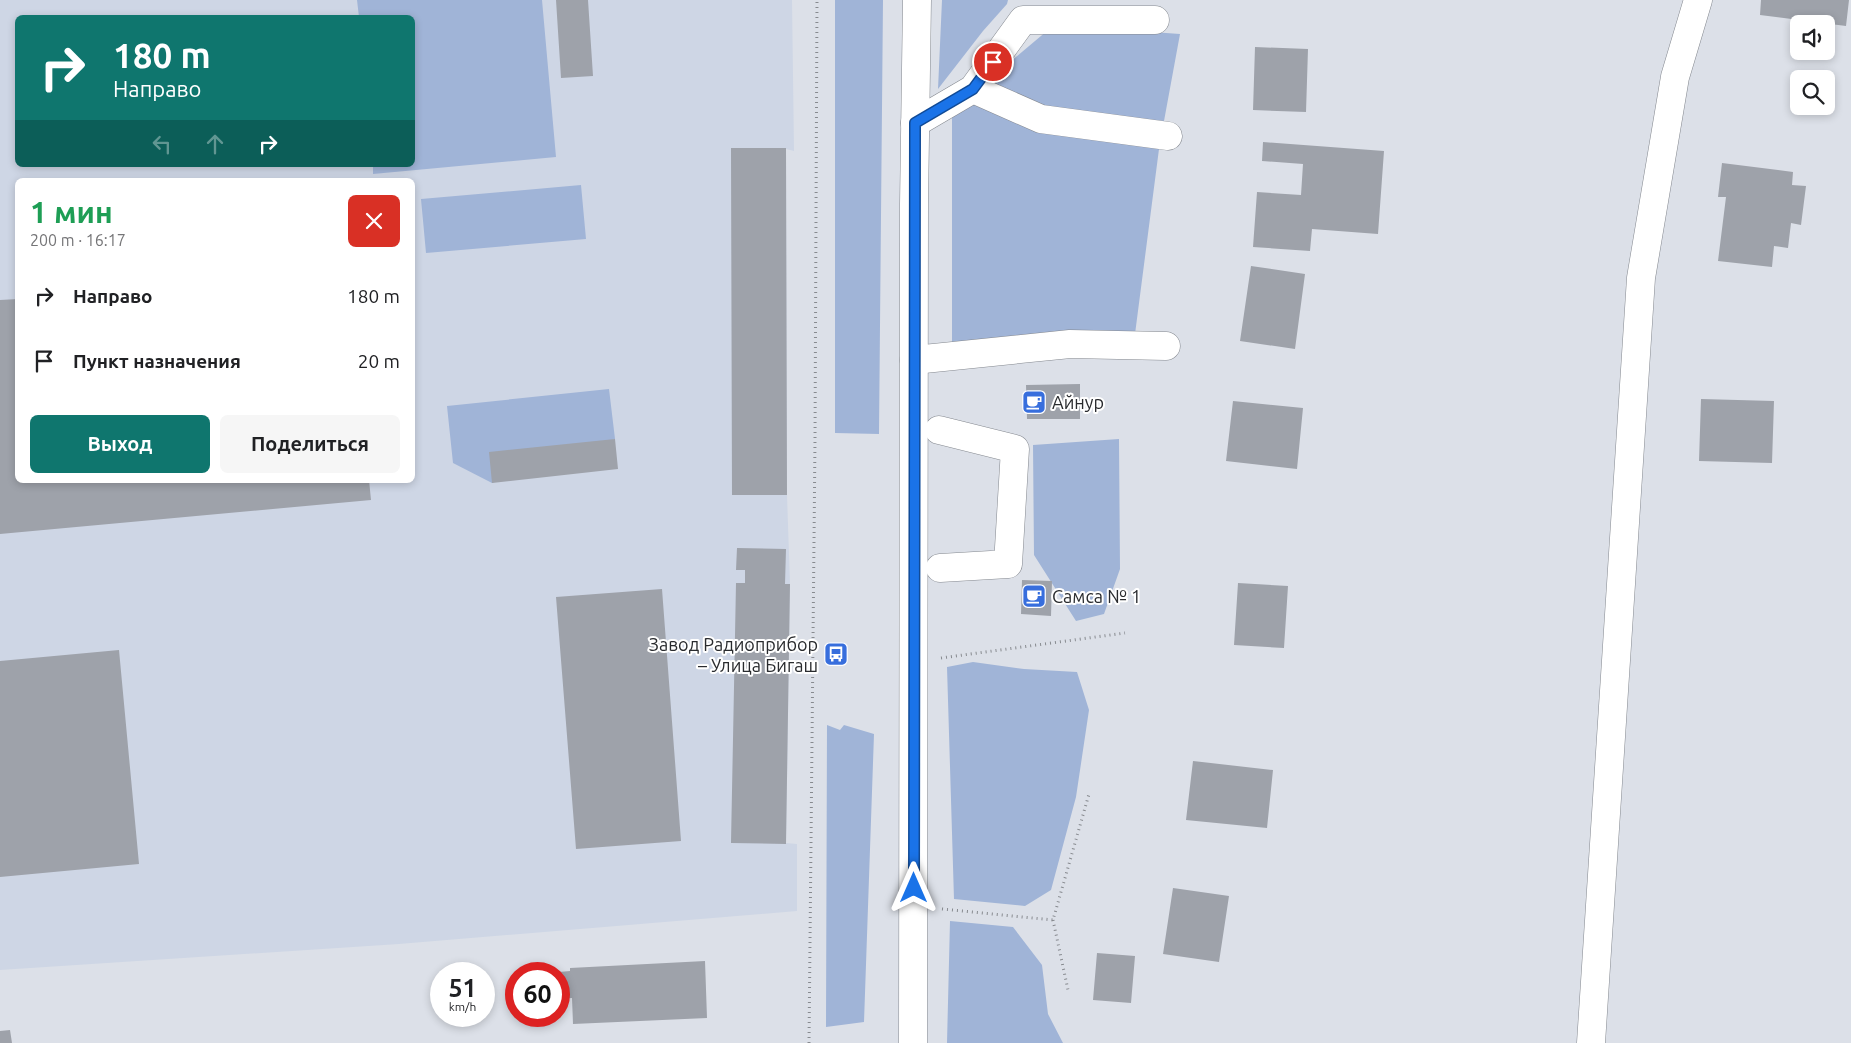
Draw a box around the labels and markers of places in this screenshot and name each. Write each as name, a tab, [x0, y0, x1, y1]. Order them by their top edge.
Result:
pin	[972, 41, 1014, 83]
cafe icon: Айнур	[1021, 389, 1047, 415]
place label: Айнур	[1052, 392, 1104, 412]
cafe icon: Самса № 1	[1021, 583, 1047, 609]
place label: Самса № 1	[1052, 586, 1141, 606]
place label: Завод Радиоприбор – Улица Бигаш	[649, 634, 818, 675]
bus stop icon: Завод Радиоприбор – Улица Бигаш	[823, 641, 849, 667]

